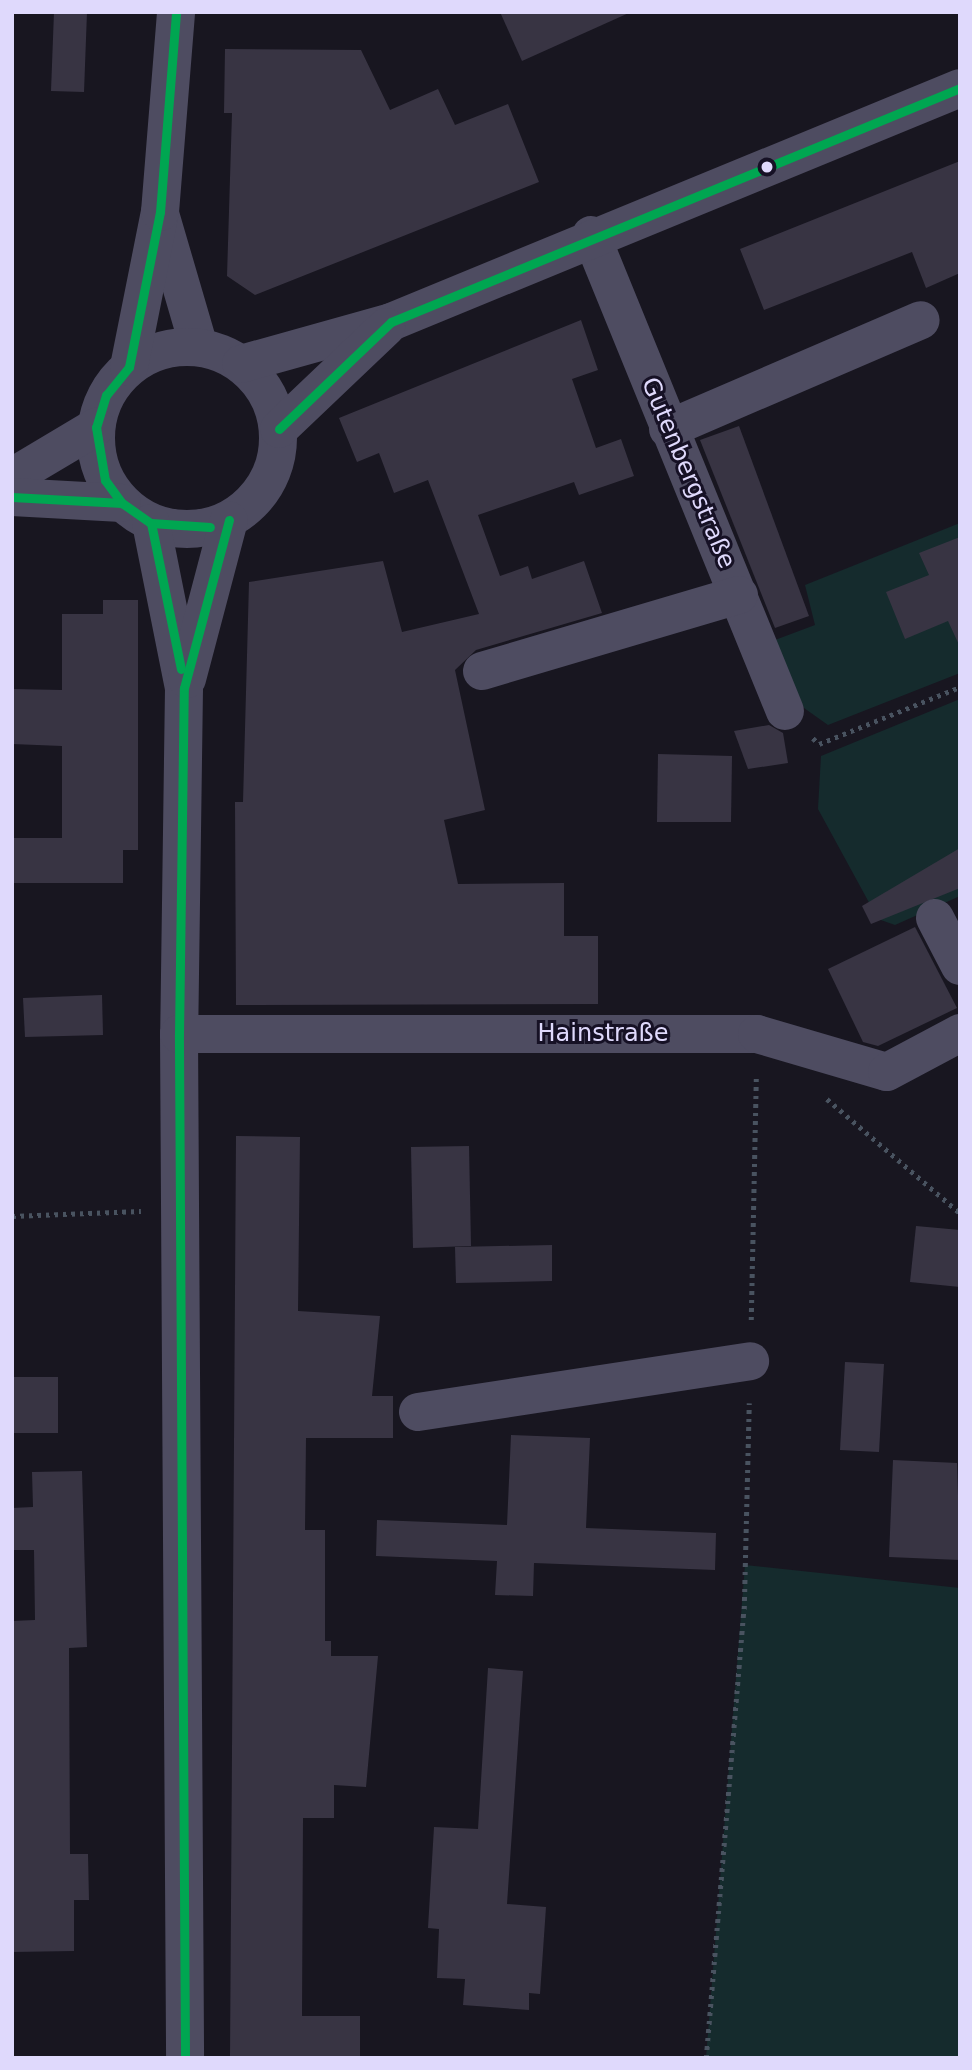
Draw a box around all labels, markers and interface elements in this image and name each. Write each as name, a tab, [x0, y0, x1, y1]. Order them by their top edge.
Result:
unlabelled marker	[760, 160, 774, 174]
street label: Gutenbergstraße	[635, 373, 741, 573]
street label: Hainstraße	[537, 1020, 669, 1048]

